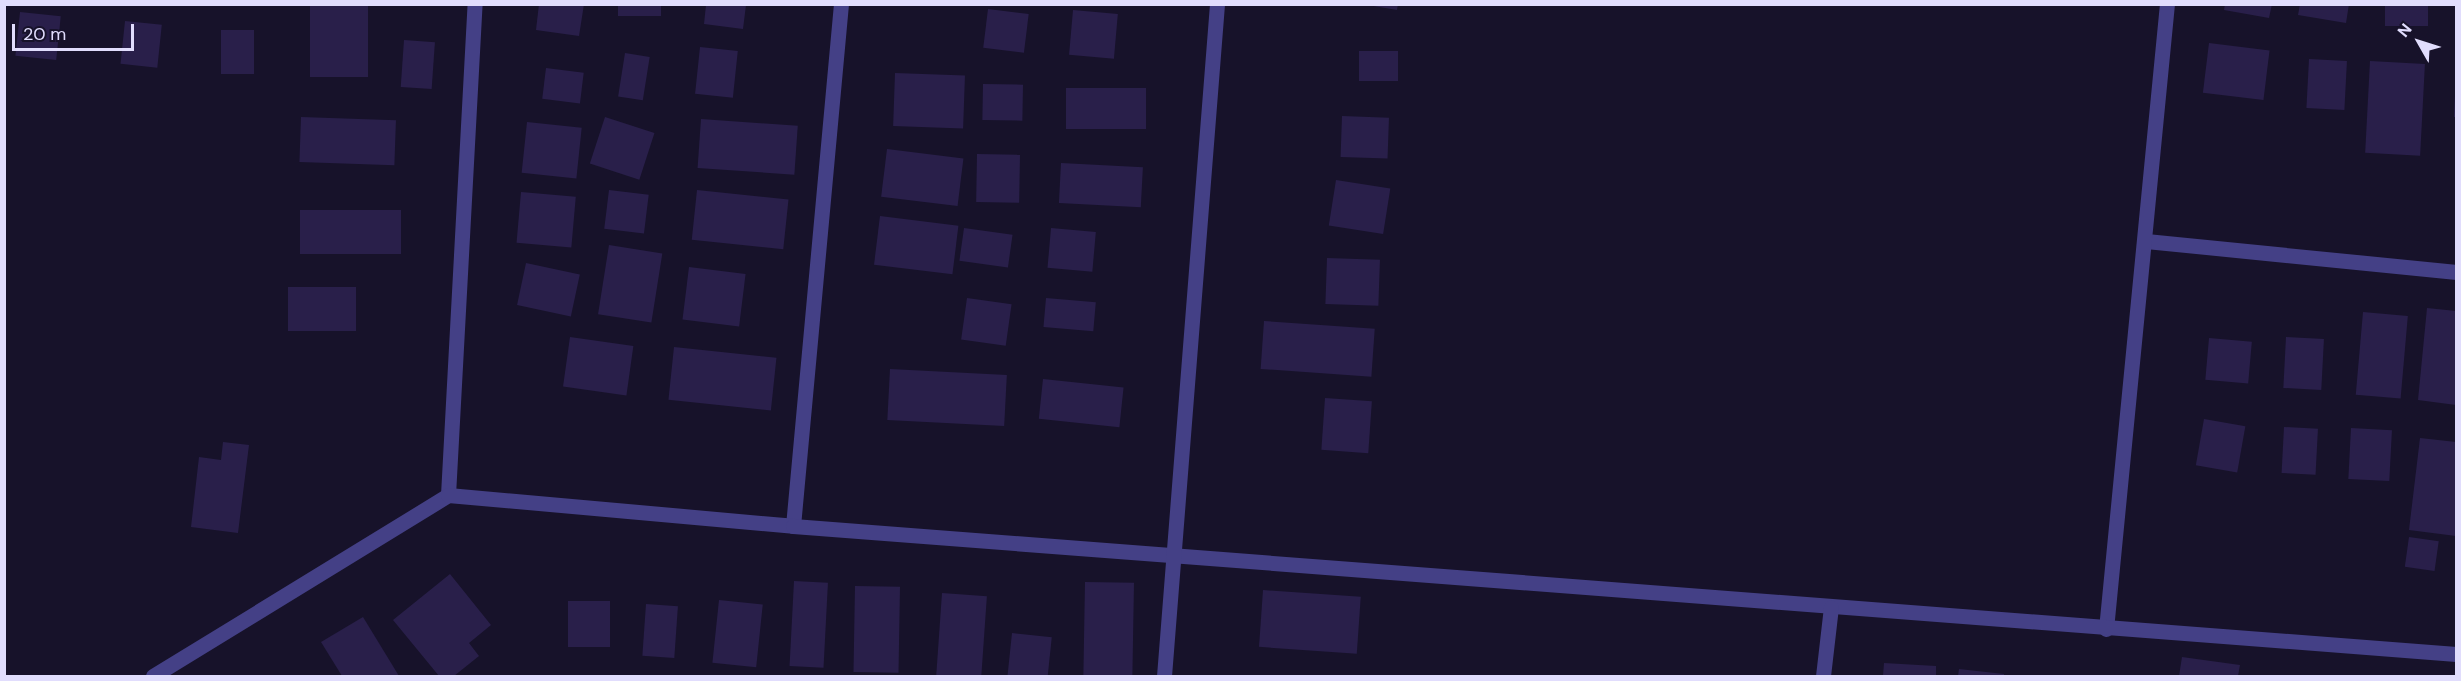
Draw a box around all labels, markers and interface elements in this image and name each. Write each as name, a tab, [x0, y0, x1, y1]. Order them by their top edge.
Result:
scale bar	[15, 12, 136, 50]
north arrow	[2389, 12, 2449, 72]
text: N	[2393, 19, 2416, 42]
text: 20 m	[23, 22, 66, 46]

